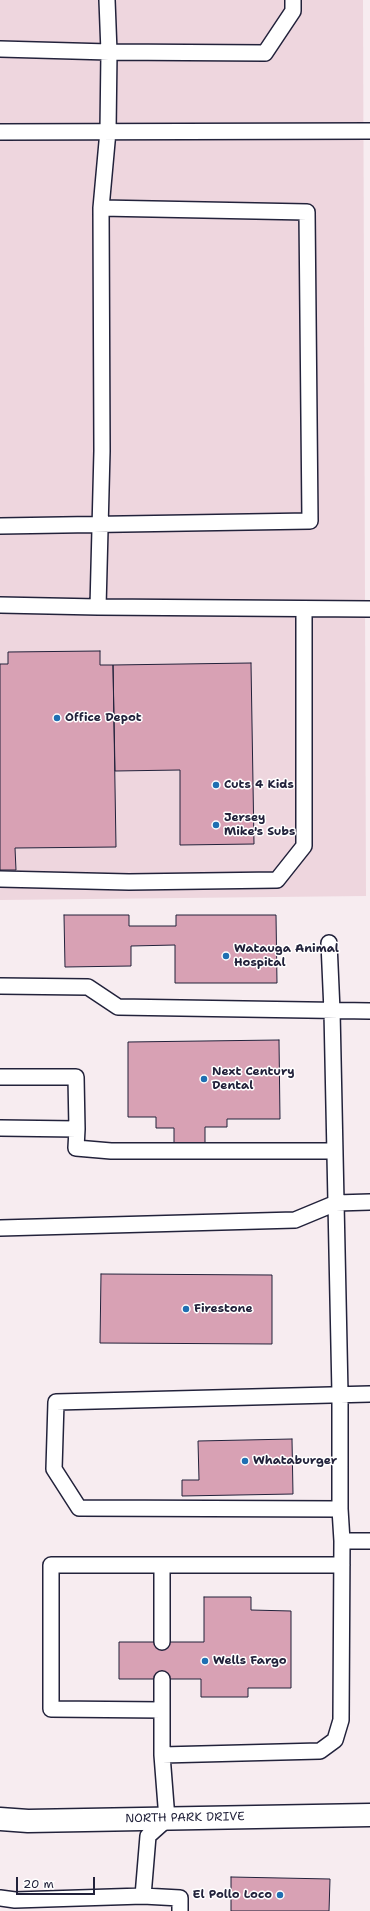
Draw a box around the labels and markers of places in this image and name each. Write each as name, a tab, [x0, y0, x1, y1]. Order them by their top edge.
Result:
place label: Office Depot	[65, 711, 142, 725]
marker: Office Depot	[52, 713, 62, 723]
place label: Cuts 4 Kids	[224, 778, 294, 792]
marker: Cuts 4 Kids	[211, 780, 221, 790]
place label: Jersey Mike's Subs	[224, 811, 295, 839]
marker: Jersey Mike's Subs	[211, 820, 221, 830]
place label: Watauga Animal Hospital	[234, 942, 339, 970]
marker: Watauga Animal Hospital	[221, 951, 231, 961]
place label: Next Century Dental	[212, 1065, 295, 1093]
marker: Next Century Dental	[199, 1074, 209, 1084]
place label: Firestone	[194, 1302, 253, 1316]
marker: Firestone	[181, 1304, 191, 1314]
place label: Whataburger	[253, 1454, 337, 1468]
marker: Whataburger	[240, 1456, 250, 1466]
place label: Wells Fargo	[213, 1654, 287, 1668]
marker: Wells Fargo	[200, 1656, 210, 1666]
place label: El Pollo Loco	[193, 1888, 272, 1902]
marker: El Pollo Loco	[275, 1890, 285, 1900]

